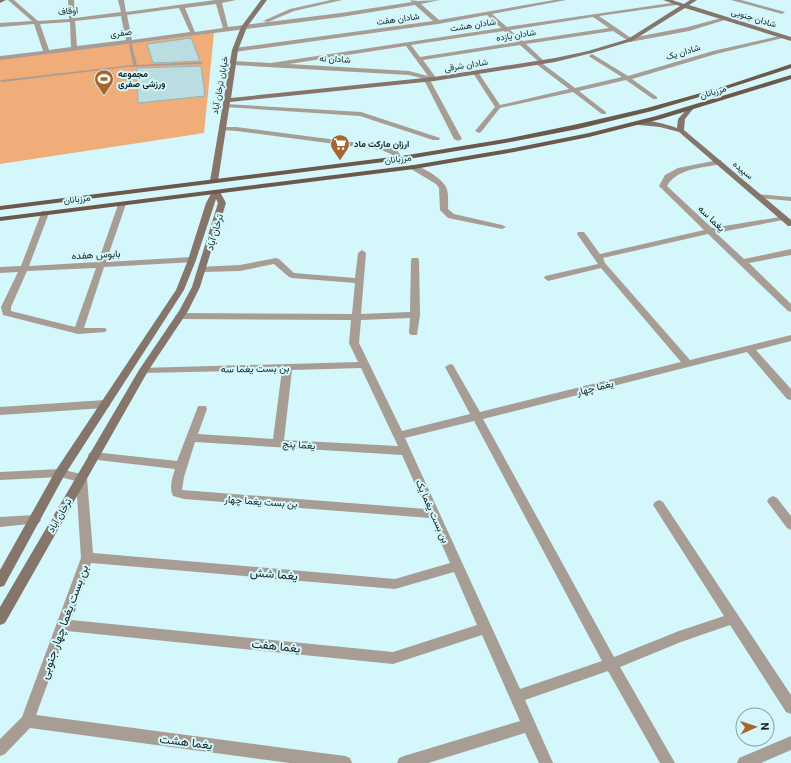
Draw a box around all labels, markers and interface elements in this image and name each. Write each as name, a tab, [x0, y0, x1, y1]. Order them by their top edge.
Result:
street label: اوقاف	[57, 5, 79, 18]
street label: شادان جنوبی	[730, 6, 778, 31]
street label: شادان هفت	[376, 11, 420, 27]
street label: شادان هشت	[449, 16, 497, 34]
street label: صفری	[110, 27, 133, 40]
street label: شادان یازده	[495, 27, 537, 44]
street label: شادان یک	[665, 42, 701, 62]
street label: شادان نه	[319, 53, 351, 65]
street label: خیابان ترخان آباد	[210, 55, 231, 115]
street label: شادان شرقی	[443, 57, 489, 74]
sports icon: مجموعه ورزشی صفری	[93, 68, 115, 96]
place label: مجموعه ورزشی صفری	[118, 69, 165, 90]
street label: مرزبانان	[699, 83, 728, 102]
supermarket icon: ارزان مارکت ماد	[329, 133, 351, 161]
place label: ارزان مارکت ماد	[354, 139, 409, 150]
street label: مرزبانان	[384, 152, 412, 167]
street label: سپیده	[730, 159, 755, 182]
street label: مرزبانان	[63, 192, 91, 207]
street label: یغما سه	[695, 203, 727, 234]
street label: ترخان آباد	[204, 213, 226, 252]
street label: بابوس هفده	[71, 248, 121, 262]
street label: بن بست یغما سه	[221, 362, 289, 376]
street label: یغما چهار	[575, 378, 615, 400]
street label: یغما پنج	[282, 438, 316, 453]
street label: بن بست یغما یک	[413, 478, 451, 545]
street label: بن بست یغما چهار	[223, 493, 298, 512]
street label: ترخان آباد	[45, 496, 74, 535]
street label: بن بست یغما چهار جنوبی	[37, 563, 92, 681]
street label: یغما شش	[249, 565, 299, 584]
street label: یغما هفت	[251, 636, 301, 656]
north arrow	[735, 707, 775, 747]
text: N	[758, 722, 771, 731]
street label: یغما هشت	[159, 732, 214, 752]

